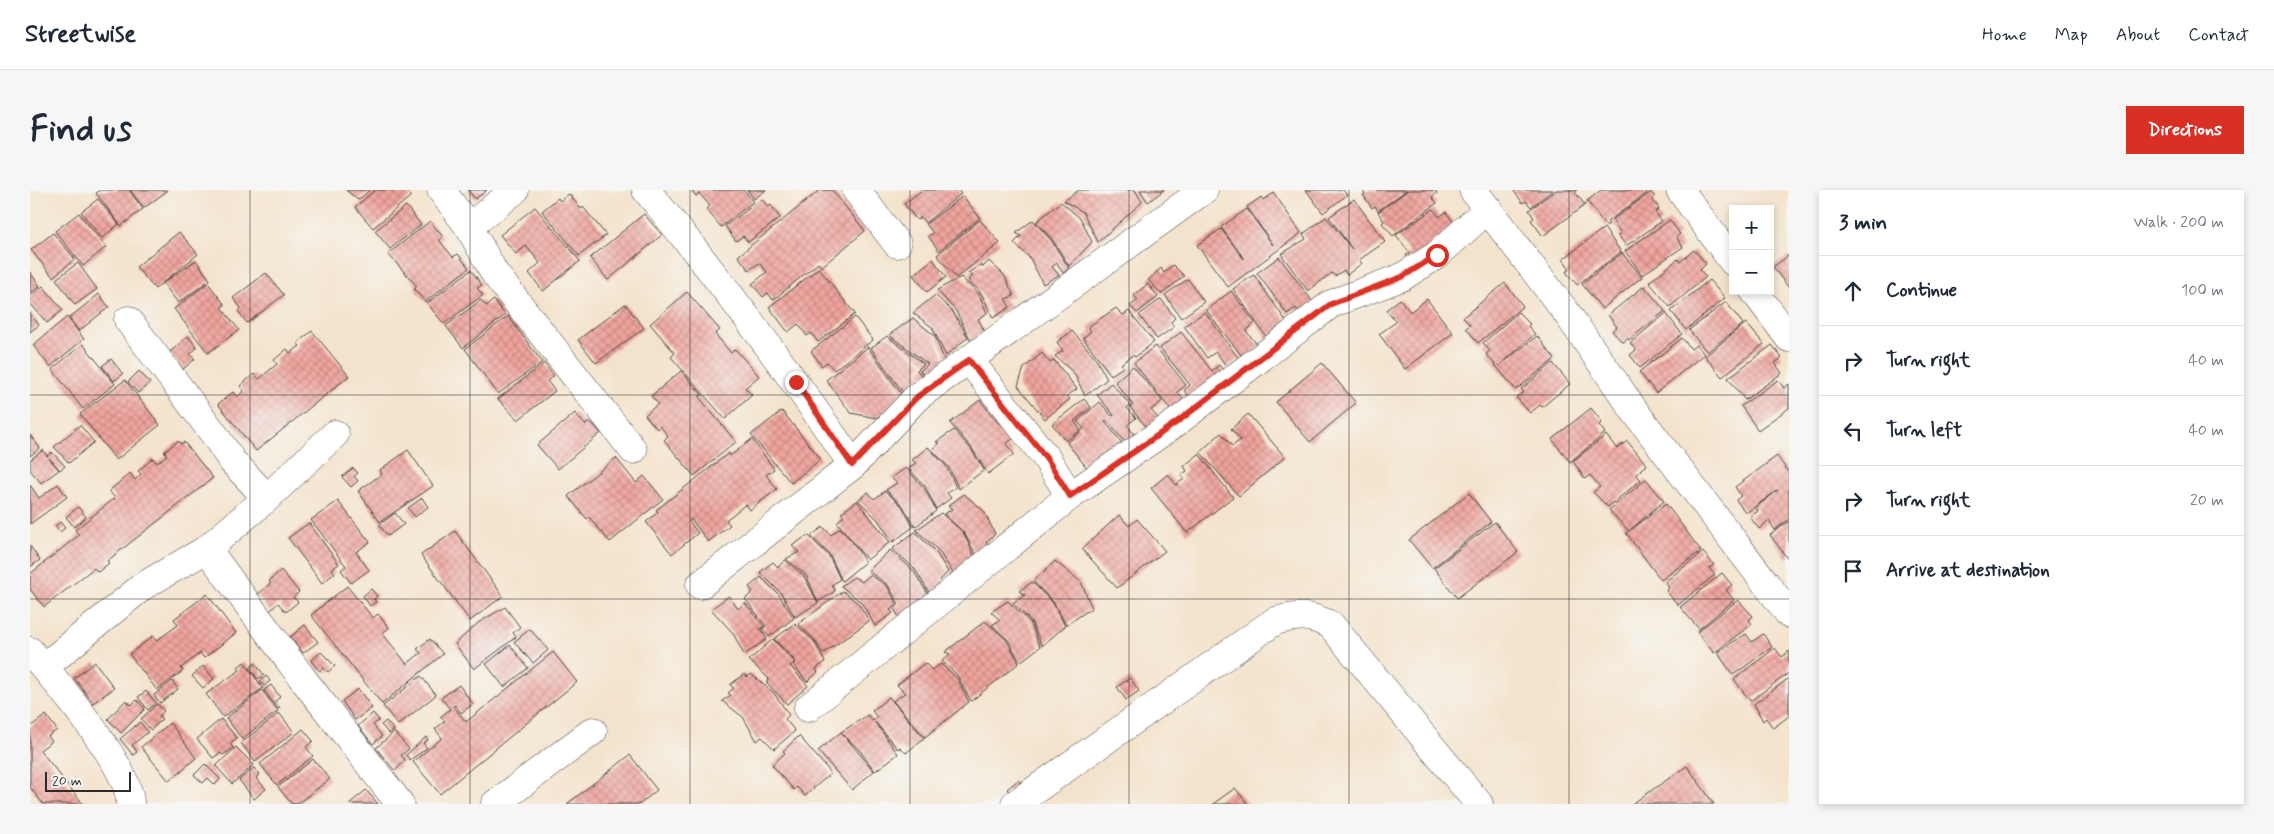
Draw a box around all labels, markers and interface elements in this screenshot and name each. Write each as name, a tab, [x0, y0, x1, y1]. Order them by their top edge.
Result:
text: Streetwise	[25, 19, 136, 50]
text: Home	[1982, 23, 2027, 47]
text: Map	[2055, 23, 2088, 47]
text: About	[2116, 23, 2160, 47]
text: Contact	[2188, 23, 2249, 47]
button: Directions	[2126, 106, 2244, 154]
text: Find us	[30, 107, 132, 153]
map controls	[1729, 205, 1774, 295]
button: +	[1729, 205, 1774, 250]
text: 3 min	[1839, 209, 1887, 237]
text: Walk · 200 m	[2133, 212, 2224, 233]
route start	[1426, 244, 1449, 267]
button: −	[1729, 250, 1774, 295]
icon: ahead	[1839, 277, 1867, 305]
text: Continue	[1886, 278, 1957, 303]
text: 100 m	[2181, 280, 2224, 301]
icon: right	[1839, 347, 1867, 375]
text: Turn right	[1886, 348, 1970, 373]
text: 40 m	[2188, 350, 2224, 371]
route end	[785, 371, 808, 394]
icon: left	[1839, 417, 1867, 445]
text: Turn left	[1886, 418, 1962, 443]
text: 40 m	[2188, 420, 2224, 441]
icon: right	[1839, 487, 1867, 515]
text: Turn right	[1886, 488, 1970, 513]
text: 20 m	[2190, 490, 2224, 511]
icon: arrive	[1839, 557, 1867, 585]
text: Arrive at destination	[1886, 558, 2050, 583]
scale bar	[45, 769, 131, 792]
text: 20 m	[52, 772, 82, 790]

